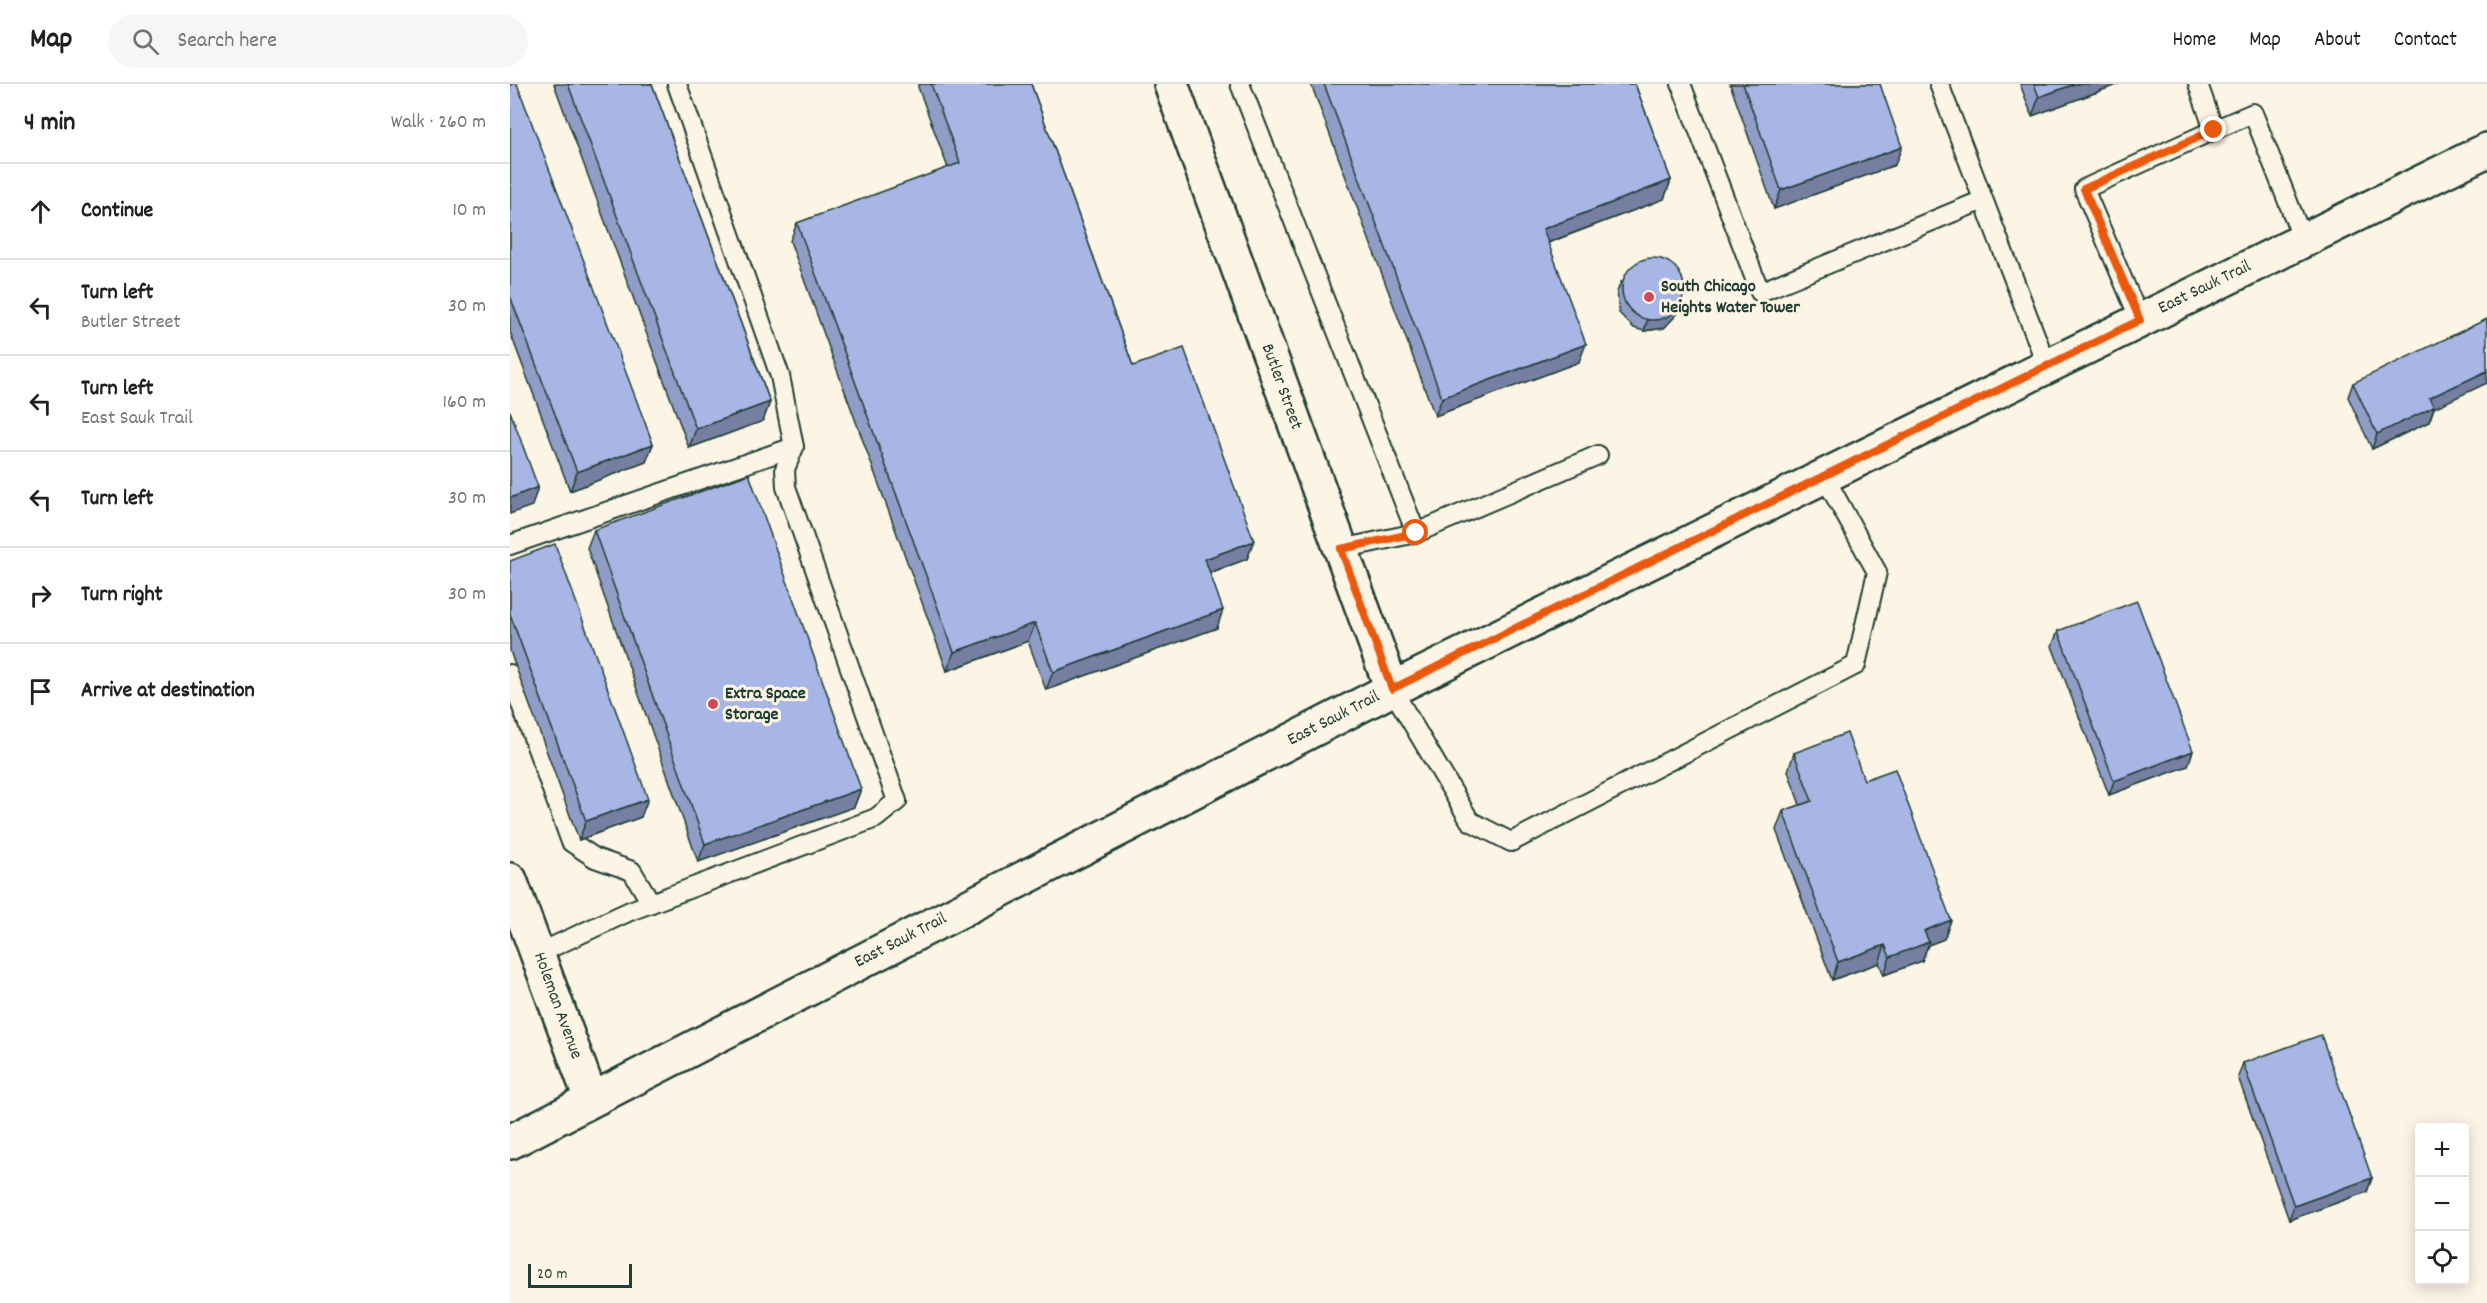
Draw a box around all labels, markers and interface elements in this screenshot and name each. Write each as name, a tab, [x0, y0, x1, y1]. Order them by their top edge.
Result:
search box	[108, 14, 528, 68]
text: Map	[30, 21, 72, 61]
icon: search	[129, 25, 162, 58]
text: Search here	[177, 26, 277, 57]
text: Home	[2172, 26, 2216, 56]
text: Map	[2249, 26, 2281, 56]
text: About	[2314, 26, 2361, 56]
text: Contact	[2394, 26, 2457, 56]
text: 4 min	[24, 105, 75, 142]
text: Walk · 260 m	[391, 109, 486, 137]
route end	[2200, 116, 2226, 142]
icon: ahead	[24, 195, 57, 228]
text: Continue	[81, 196, 153, 227]
text: 10 m	[452, 197, 486, 225]
street label: East Sauk Trail	[2154, 254, 2256, 321]
place label: South Chicago Heights Water Tower	[1661, 275, 1800, 321]
text: Turn left	[81, 278, 153, 309]
marker: South Chicago Heights Water Tower	[1642, 290, 1656, 304]
icon: left	[24, 291, 57, 324]
text: 30 m	[448, 293, 486, 321]
text: Butler Street	[81, 309, 181, 337]
street label: Butler Street	[1254, 341, 1308, 434]
text: Turn left	[81, 374, 153, 405]
icon: left	[24, 387, 57, 420]
text: 160 m	[443, 389, 486, 417]
text: East Sauk Trail	[81, 405, 193, 433]
icon: left	[24, 483, 57, 516]
text: Turn left	[81, 484, 153, 515]
text: 30 m	[448, 485, 486, 513]
route start	[1402, 519, 1428, 545]
icon: right	[24, 579, 57, 612]
text: Turn right	[81, 580, 163, 611]
text: 30 m	[448, 581, 486, 609]
icon: arrive	[24, 675, 57, 708]
text: Arrive at destination	[81, 676, 255, 707]
place label: Extra Space Storage	[725, 682, 806, 728]
street label: East Sauk Trail	[1284, 685, 1385, 753]
marker: Extra Space Storage	[706, 697, 720, 711]
street label: East Sauk Trail	[851, 907, 952, 975]
street label: Holeman Avenue	[526, 949, 588, 1063]
map controls	[2415, 1123, 2469, 1285]
button: +	[2415, 1123, 2469, 1177]
button: −	[2415, 1177, 2469, 1231]
button: locate	[2415, 1231, 2469, 1285]
scale bar	[528, 1261, 632, 1288]
text: 20 m	[537, 1263, 567, 1286]

